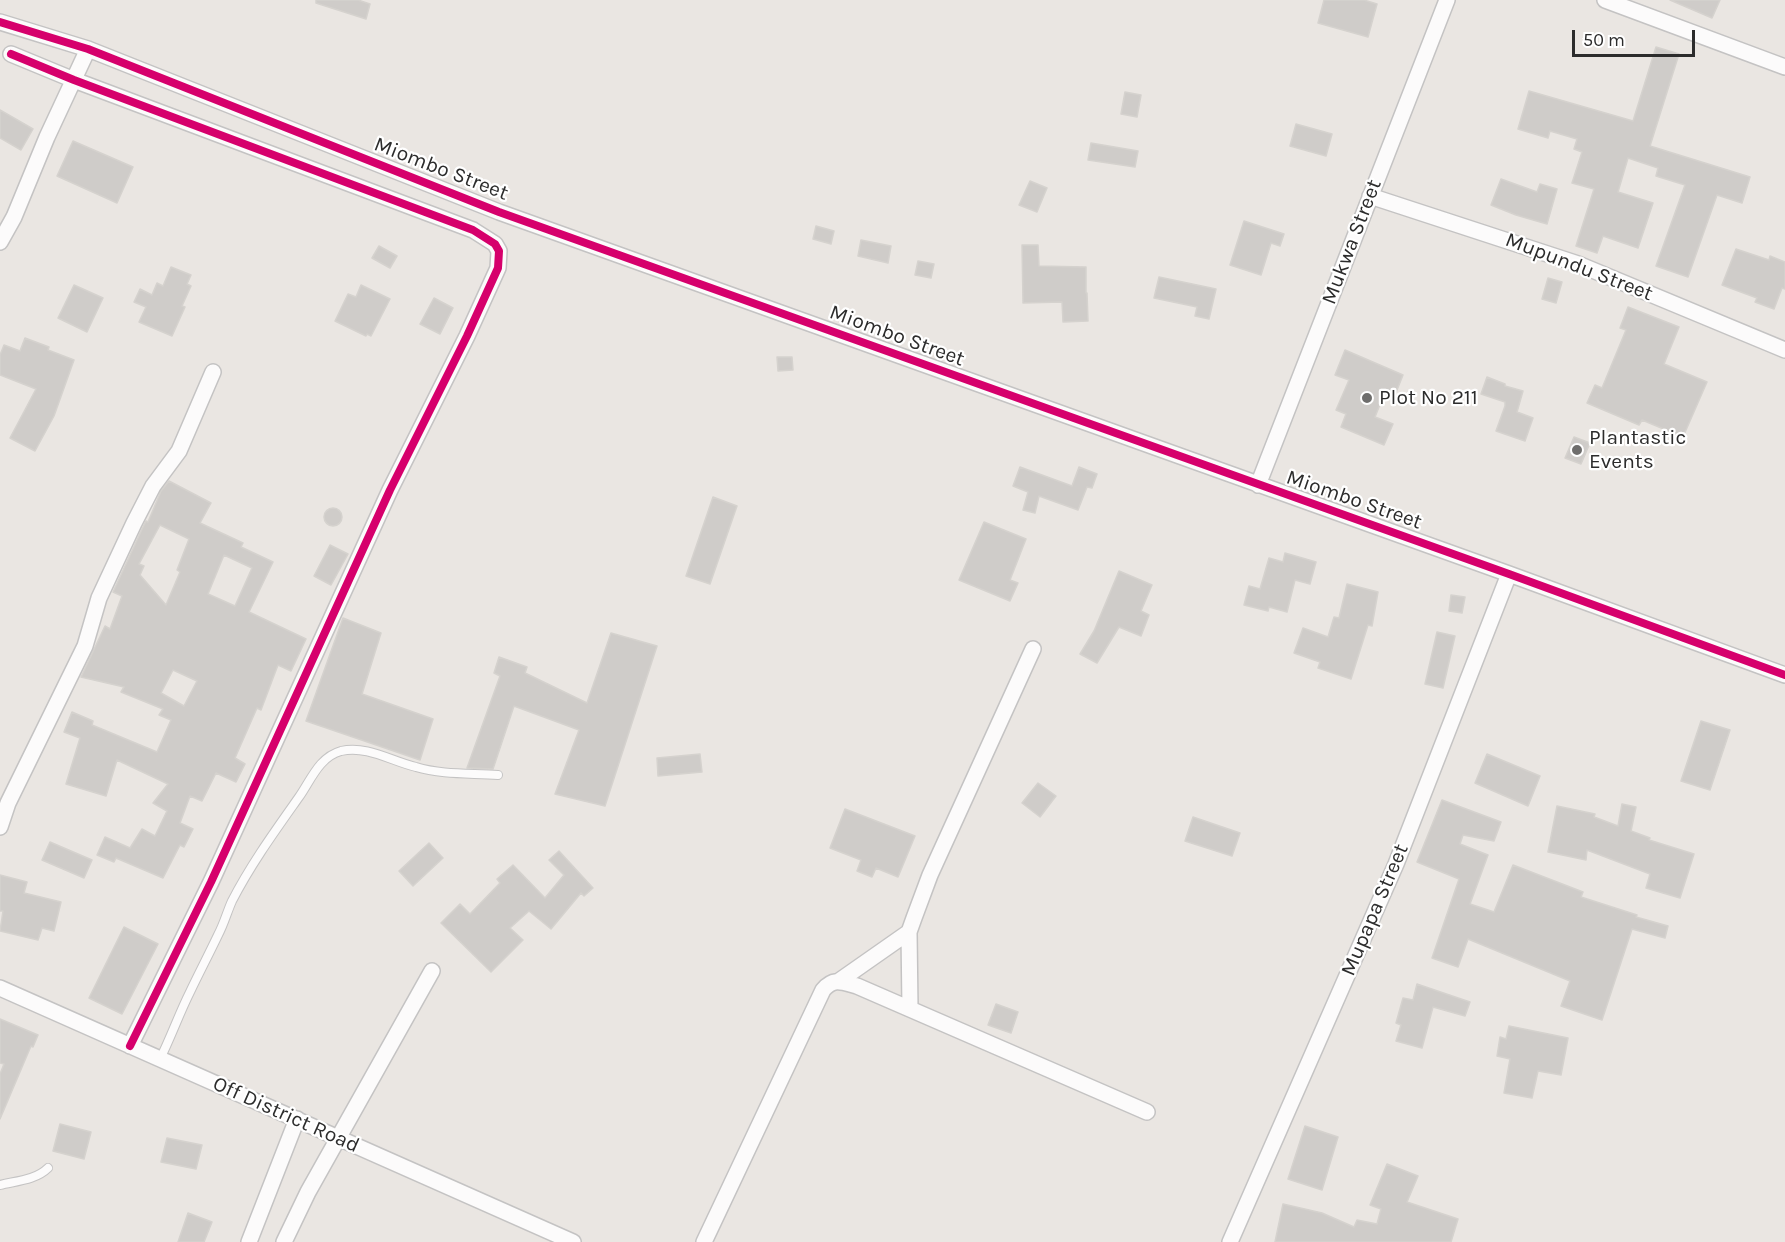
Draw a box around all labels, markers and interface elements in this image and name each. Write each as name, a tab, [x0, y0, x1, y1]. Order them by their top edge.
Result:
scale bar	[1575, 18, 1698, 56]
text: 50 m	[1583, 29, 1625, 51]
street label: Miombo Street	[370, 132, 512, 206]
street label: Mukwa Street	[1317, 176, 1387, 308]
street label: Mupundu Street	[1502, 227, 1656, 307]
street label: Miombo Street	[826, 300, 968, 372]
place label: Plot No 211	[1379, 385, 1478, 411]
marker: Plot No 211	[1360, 391, 1374, 405]
place label: Plantastic Events	[1589, 425, 1686, 475]
marker: Plantastic Events	[1570, 443, 1584, 457]
street label: Miombo Street	[1283, 465, 1425, 535]
street label: Mupapa Street	[1336, 840, 1414, 980]
street label: Off District Road	[209, 1071, 363, 1159]

